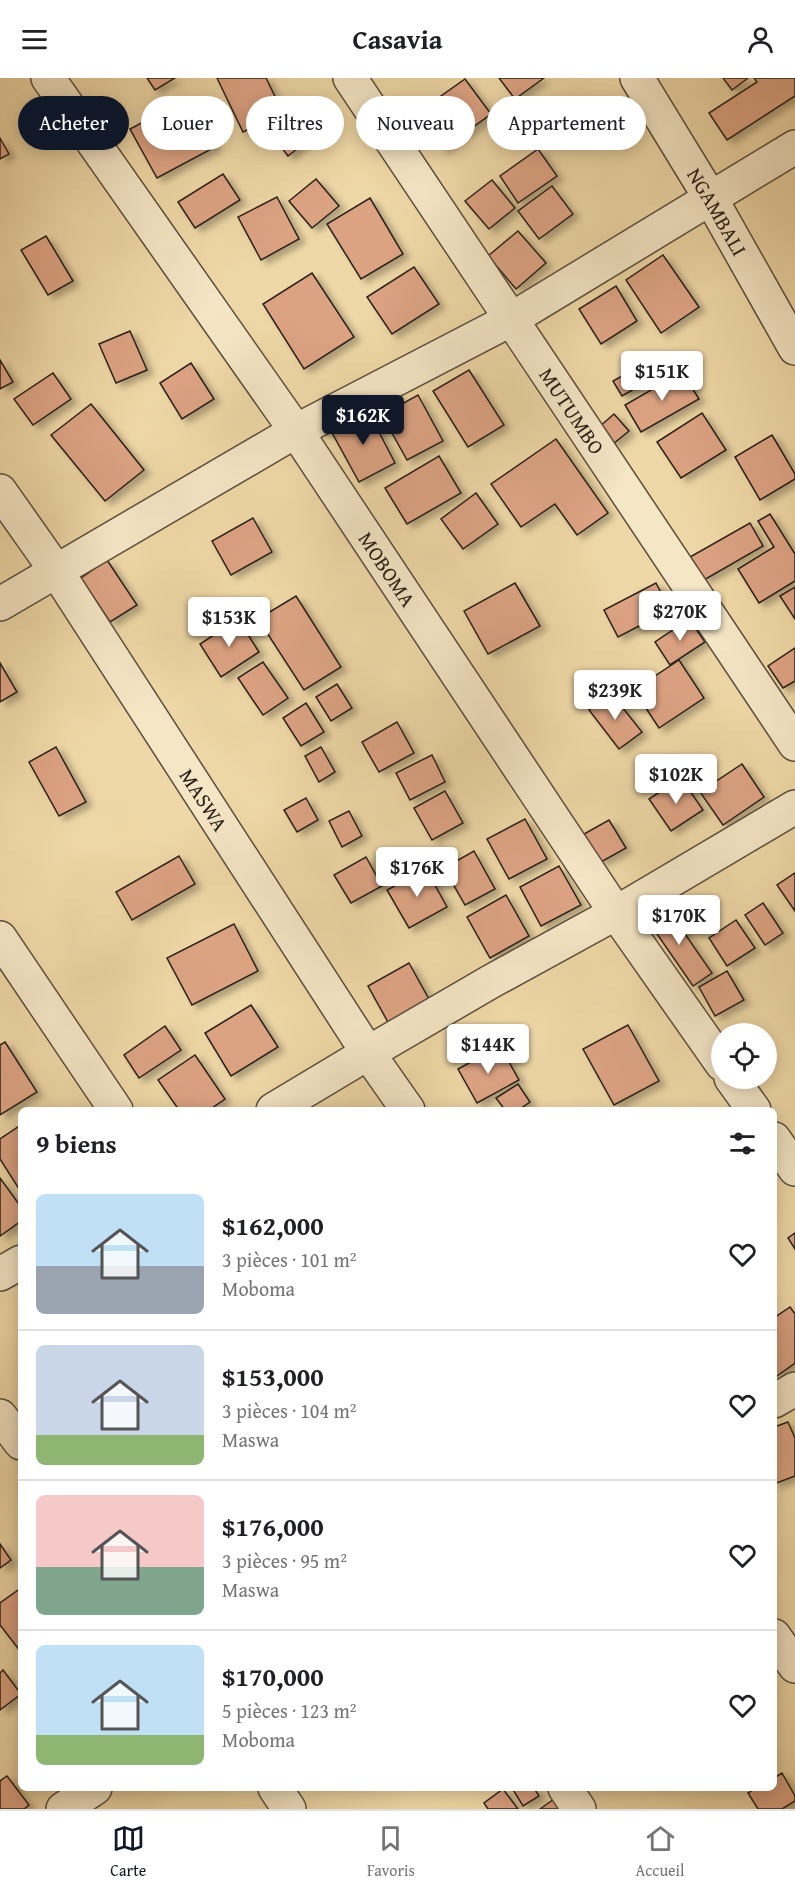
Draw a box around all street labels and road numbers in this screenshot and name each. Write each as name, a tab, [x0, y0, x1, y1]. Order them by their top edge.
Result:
street label: NGAMBALI	[680, 161, 755, 261]
street label: MUTUMBO	[532, 361, 612, 460]
street label: MOBOMA	[351, 525, 424, 613]
street label: MASWA	[172, 762, 236, 837]

